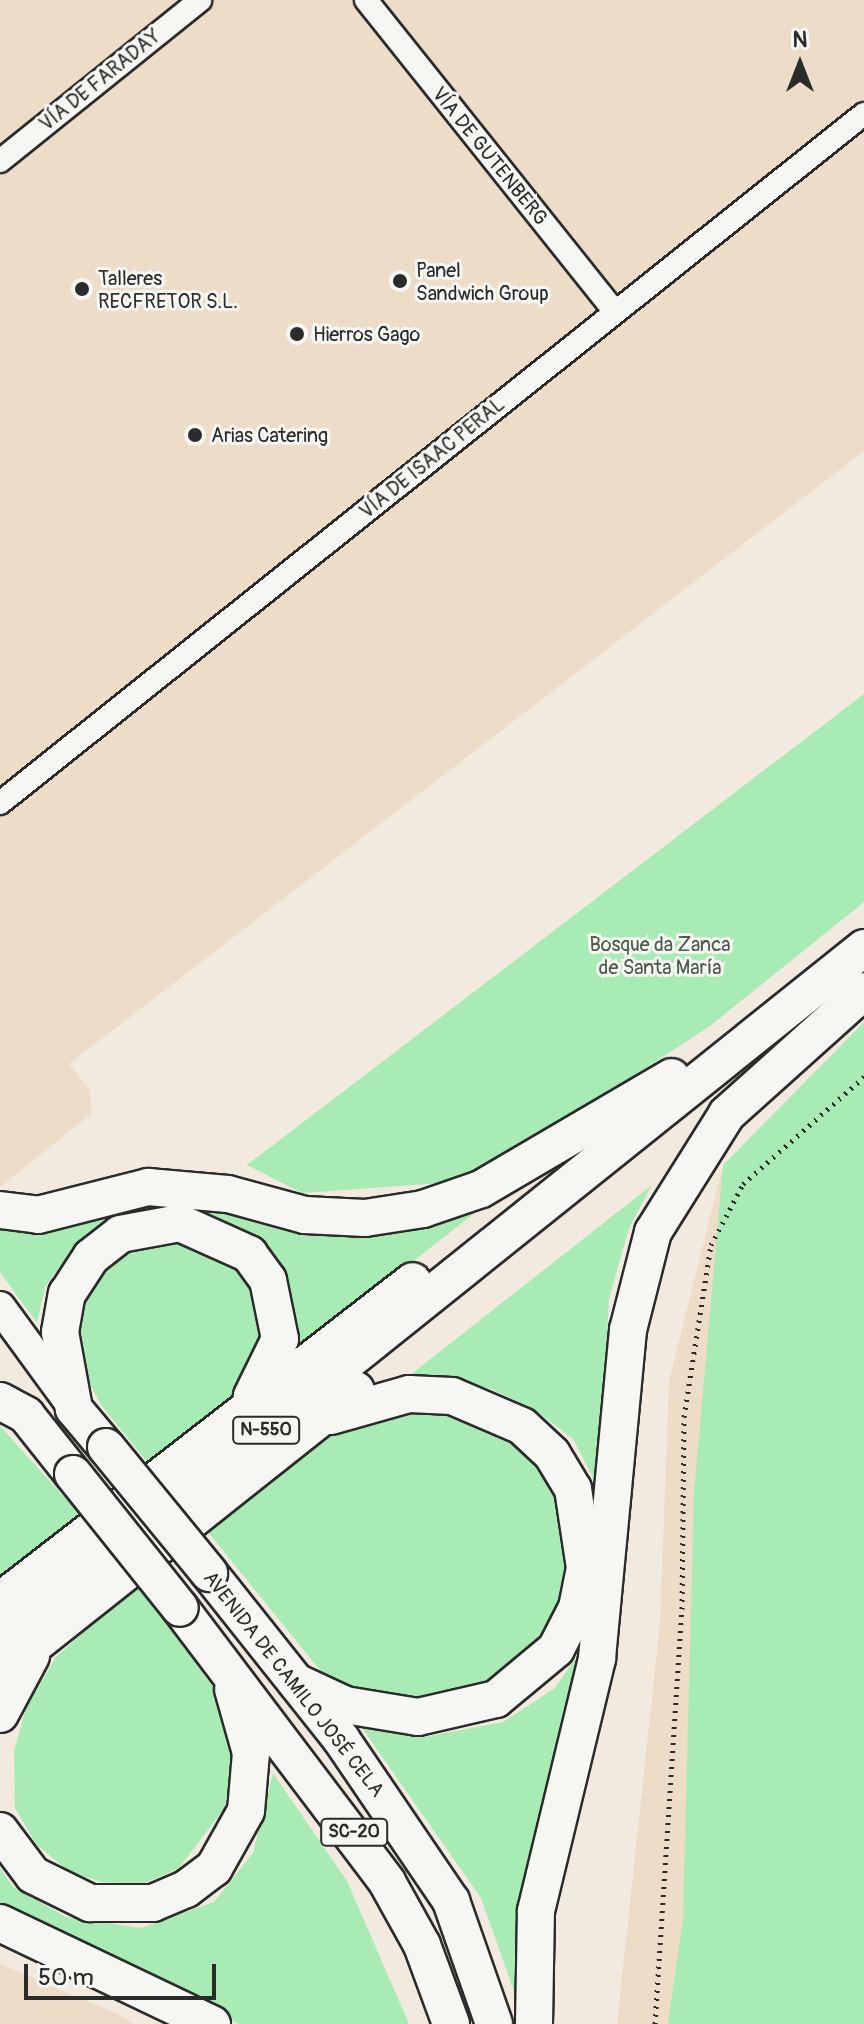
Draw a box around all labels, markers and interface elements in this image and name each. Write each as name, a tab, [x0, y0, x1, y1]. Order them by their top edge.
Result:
street label: VÍA DE FARADAY	[35, 24, 165, 136]
north arrow	[760, 24, 840, 104]
text: N	[793, 26, 807, 54]
street label: VÍA DE GUTENBERG	[427, 82, 553, 230]
place label: Panel Sandwich Group	[416, 258, 549, 305]
place label: Talleres RECFRETOR S.L.	[98, 266, 238, 313]
marker: Panel Sandwich Group	[391, 272, 409, 290]
marker: Talleres RECFRETOR S.L.	[73, 280, 91, 298]
place label: Hierros Gago	[313, 322, 420, 346]
marker: Hierros Gago	[288, 325, 306, 343]
street label: VÍA DE ISAAC PERAL	[355, 392, 509, 524]
place label: Arias Catering	[211, 423, 328, 447]
marker: Arias Catering	[186, 426, 204, 444]
park label: Bosque da Zanca de Santa María	[589, 933, 731, 980]
road number: N-550	[232, 1416, 300, 1444]
street label: AVENIDA DE CAMILO JOSÉ CELA	[198, 1566, 390, 1802]
road number: SC-20	[320, 1818, 388, 1846]
scale bar	[28, 1948, 220, 1998]
text: 50 m	[38, 1963, 94, 1992]

